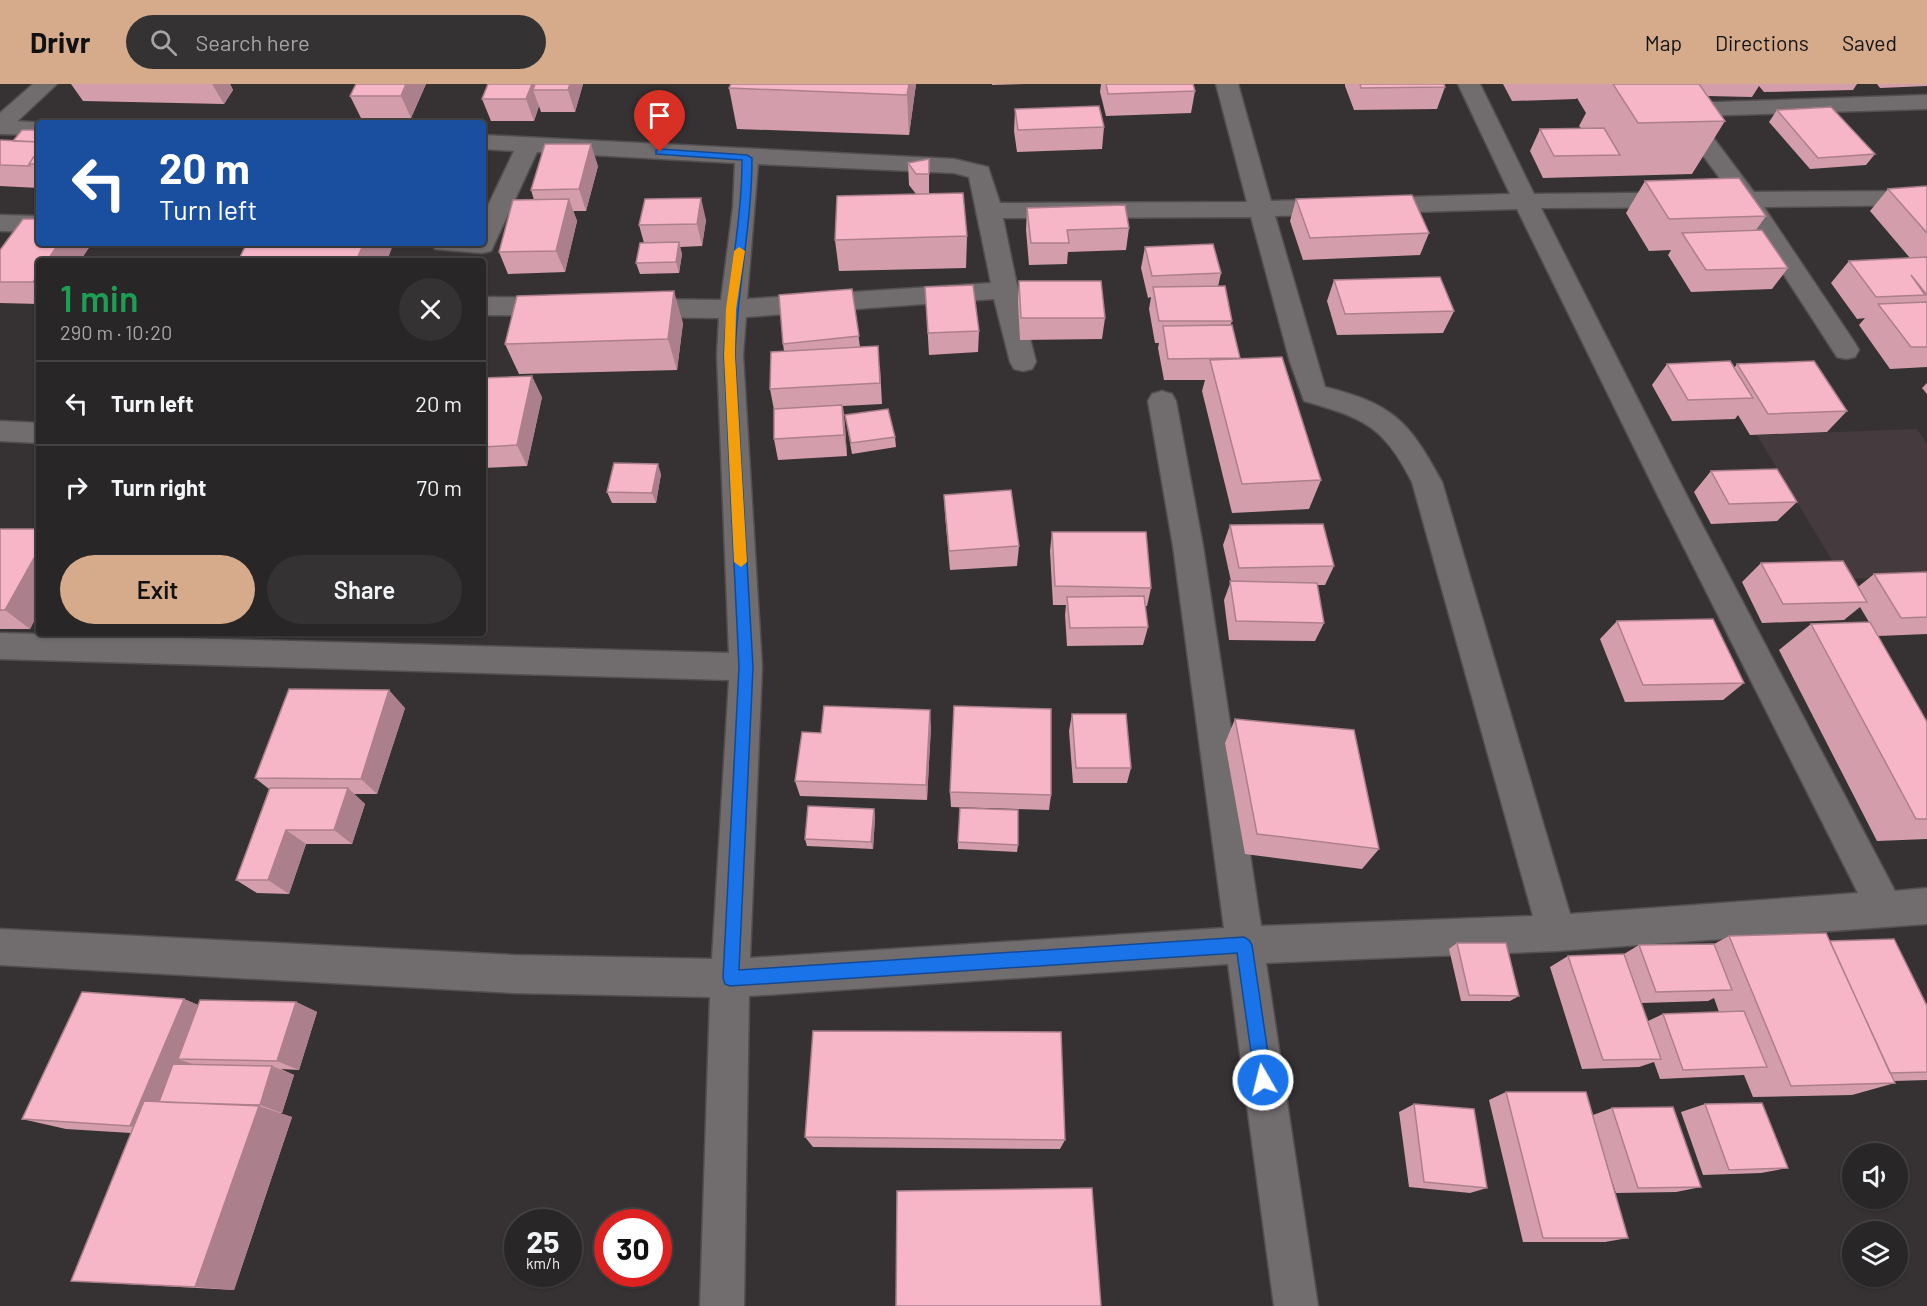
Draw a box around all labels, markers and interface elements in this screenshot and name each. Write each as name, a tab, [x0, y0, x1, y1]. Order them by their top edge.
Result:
search box	[126, 15, 546, 69]
text: Drivr	[30, 25, 90, 59]
icon: search	[147, 26, 180, 59]
text: Search here	[195, 29, 310, 55]
text: Map	[1645, 30, 1682, 55]
text: Directions	[1715, 30, 1809, 55]
text: Saved	[1842, 30, 1897, 55]
pin	[634, 90, 685, 152]
icon: arrive	[643, 99, 676, 132]
text: 20 m	[159, 142, 250, 192]
icon: left	[60, 144, 138, 222]
text: Turn left	[159, 193, 257, 225]
text: 1 min	[60, 276, 139, 319]
button: close	[399, 278, 462, 341]
text: 290 m · 10:20	[60, 320, 172, 344]
icon: left	[60, 387, 93, 420]
text: Turn left	[111, 390, 194, 416]
text: 20 m	[415, 390, 462, 416]
icon: right	[60, 471, 93, 504]
text: Turn right	[111, 474, 206, 500]
text: 70 m	[417, 474, 462, 500]
button: Exit	[60, 555, 255, 624]
button: Share	[267, 555, 462, 624]
position arrow	[1231, 1048, 1295, 1112]
map controls	[1842, 1143, 1908, 1287]
button: sound	[1842, 1143, 1908, 1209]
speed limit sign: 30	[594, 1209, 672, 1287]
button: layers	[1842, 1221, 1908, 1287]
text: 25	[527, 1223, 559, 1259]
text: km/h	[526, 1254, 560, 1272]

